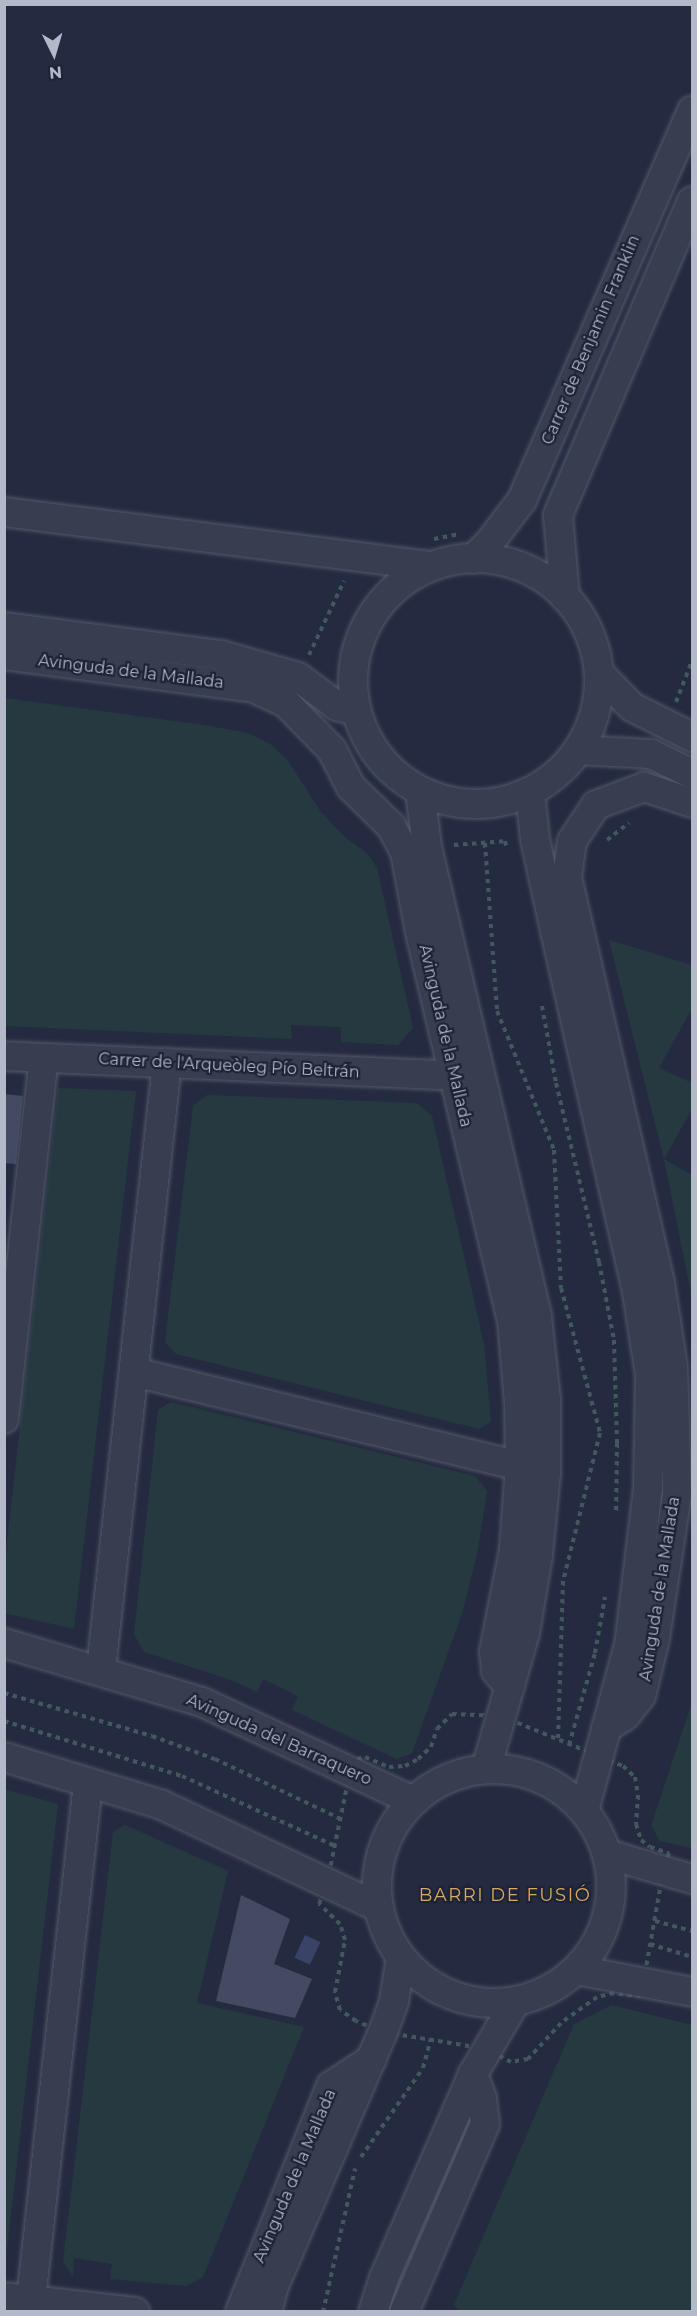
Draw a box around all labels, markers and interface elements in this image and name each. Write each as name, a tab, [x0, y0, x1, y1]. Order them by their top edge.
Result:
north arrow	[24, 24, 84, 84]
text: N	[48, 62, 63, 82]
street label: Carrer de Benjamin Franklin	[538, 232, 644, 448]
street label: Avinguda de la Mallada	[37, 651, 225, 693]
street label: Avinguda de la Mallada	[415, 943, 475, 1129]
street label: Carrer de l'Arqueòleg Pío Beltrán	[98, 1050, 360, 1082]
street label: Avinguda de la Mallada	[636, 1495, 684, 1683]
street label: Avinguda del Barraquero	[183, 1690, 375, 1790]
district label: BARRI DE FUSIÓ	[419, 1884, 591, 1906]
street label: Avinguda de la Mallada	[250, 2086, 340, 2266]

